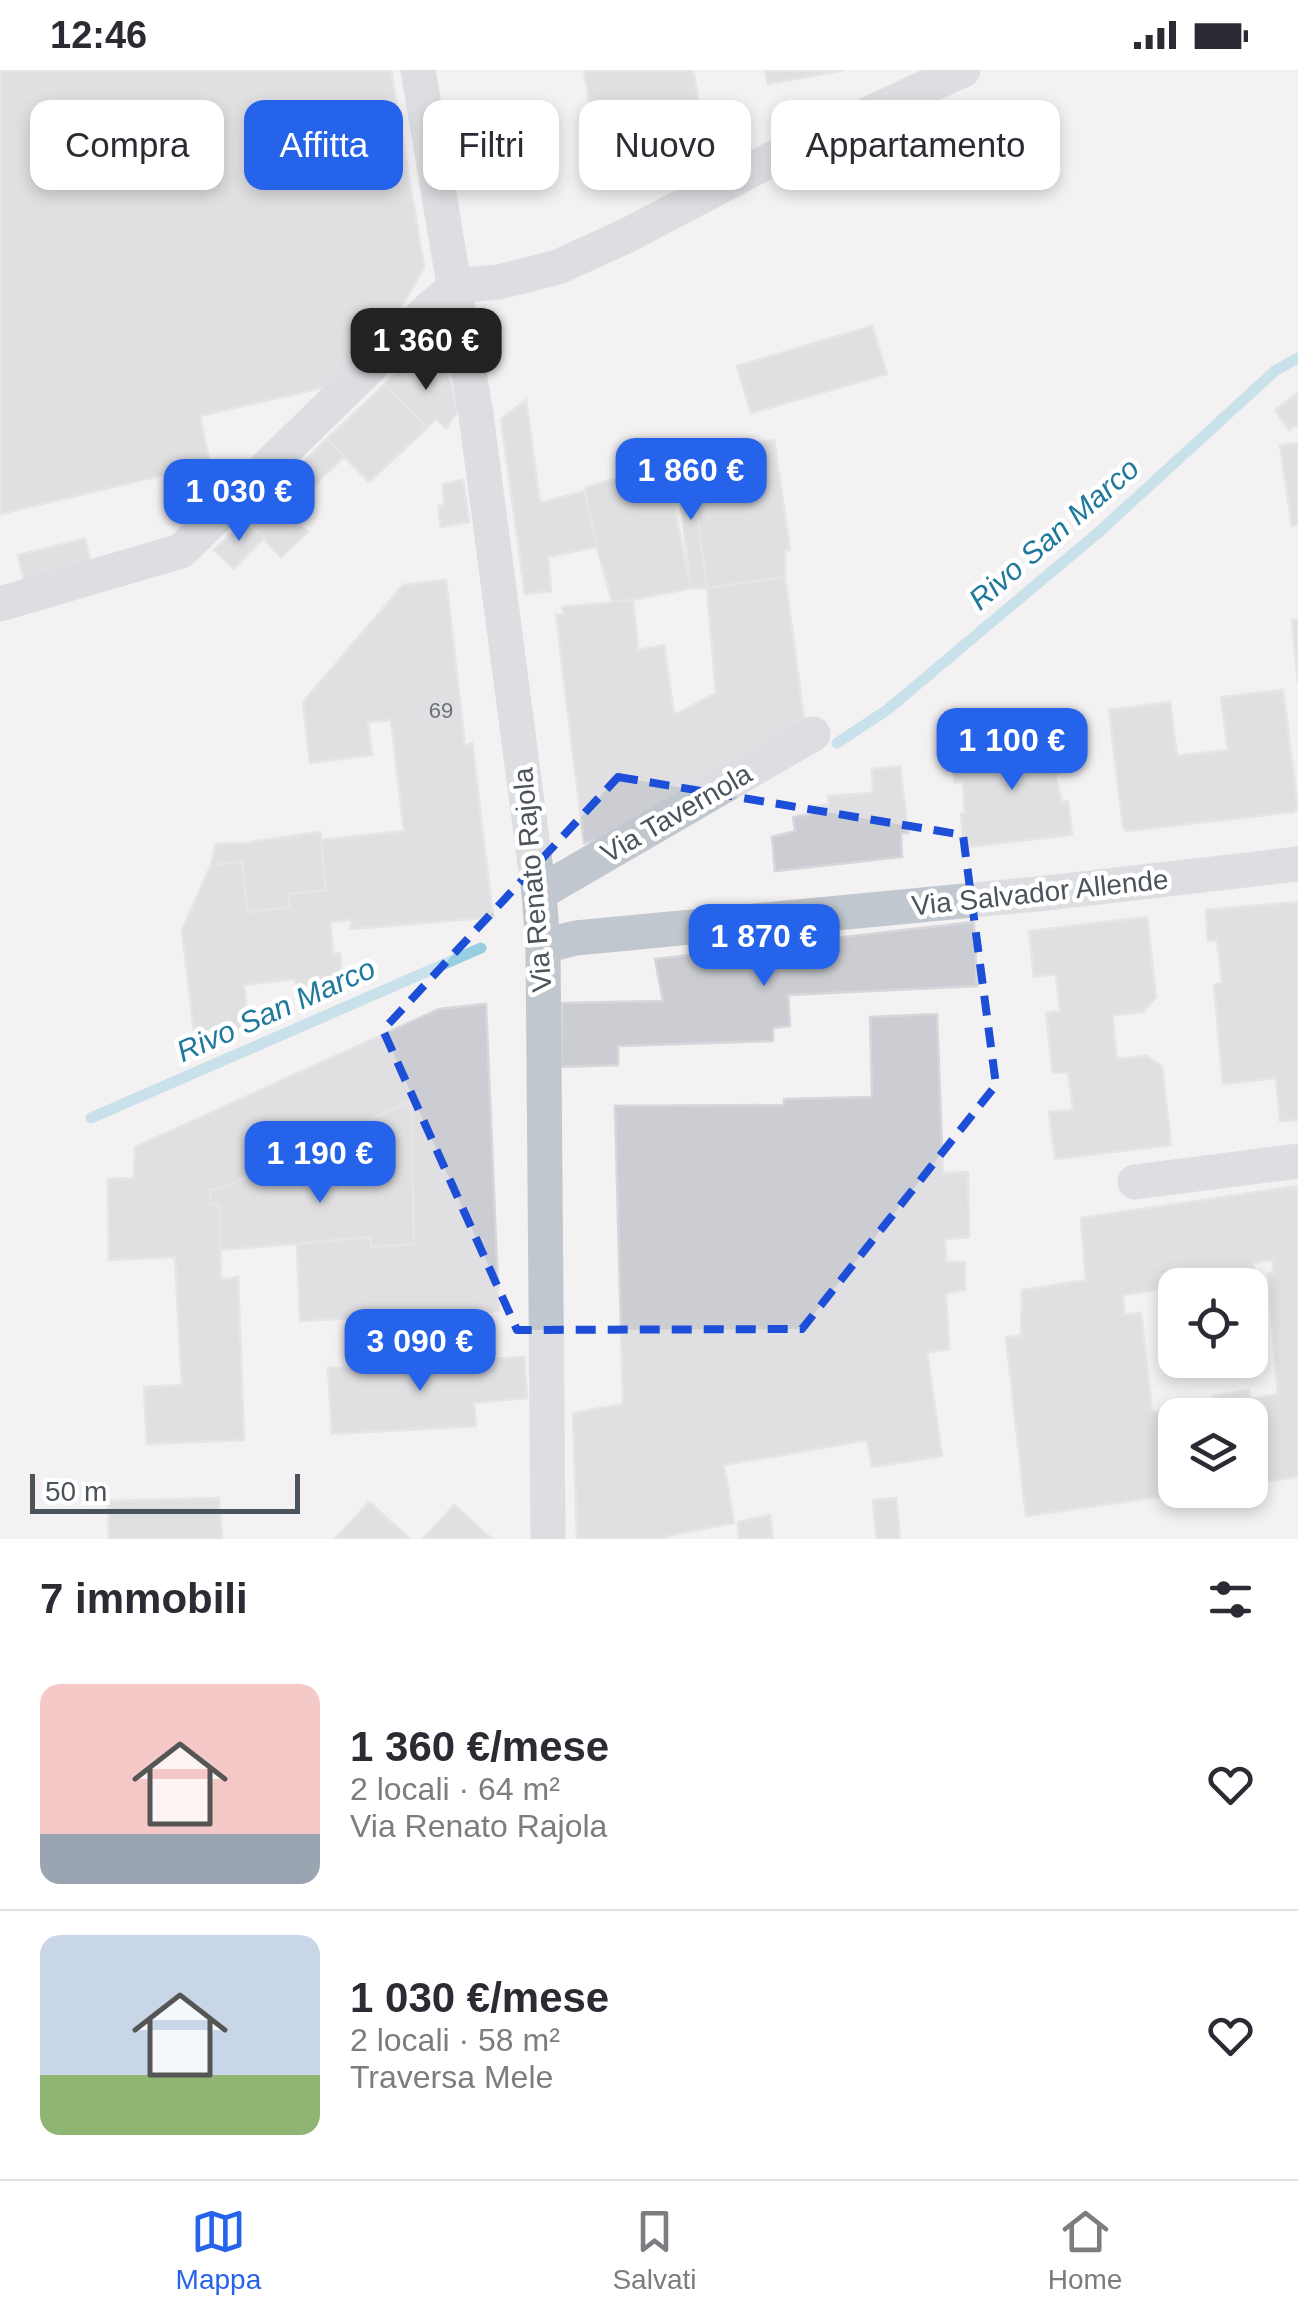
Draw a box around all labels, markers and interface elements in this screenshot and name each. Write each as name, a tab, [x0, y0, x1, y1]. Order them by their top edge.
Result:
text: 12:46	[50, 14, 147, 56]
chip: Compra	[30, 100, 224, 190]
chip: Affitta	[244, 100, 403, 190]
chip: Filtri	[423, 100, 559, 190]
chip: Nuovo	[579, 100, 751, 190]
chip: Appartamento	[771, 100, 1060, 190]
pin: 1 360 €	[334, 308, 518, 393]
text: 1 360 €	[373, 322, 479, 358]
pin: 1 860 €	[599, 438, 783, 523]
water label: Rivo San Marco	[962, 451, 1145, 616]
text: 1 860 €	[638, 452, 744, 488]
pin: 1 030 €	[147, 459, 331, 544]
text: 1 030 €	[186, 473, 292, 509]
house number: 69	[429, 698, 453, 723]
pin: 1 100 €	[920, 708, 1104, 793]
text: 1 100 €	[959, 722, 1065, 758]
street label: Via Tavernola	[595, 758, 757, 869]
street label: Via Renato Rajola	[507, 766, 558, 993]
street label: Via Salvador Allende	[910, 864, 1170, 921]
pin: 1 870 €	[672, 904, 856, 989]
text: 1 870 €	[711, 918, 817, 954]
water label: Rivo San Marco	[172, 951, 380, 1068]
pin: 1 190 €	[228, 1121, 412, 1206]
text: 1 190 €	[267, 1135, 373, 1171]
map controls	[1158, 1268, 1268, 1508]
button: locate	[1158, 1268, 1268, 1378]
pin: 3 090 €	[328, 1309, 512, 1394]
text: 3 090 €	[367, 1323, 473, 1359]
button: layers	[1158, 1398, 1268, 1508]
scale bar	[30, 1469, 300, 1514]
text: 50 m	[45, 1476, 107, 1507]
icon: filters	[1203, 1572, 1258, 1627]
text: 7 immobili	[40, 1575, 248, 1622]
text: 1 360 €/mese	[350, 1723, 609, 1770]
icon: home	[120, 1724, 240, 1844]
icon: heart	[1203, 1757, 1258, 1812]
text: 2 locali · 64 m²	[350, 1771, 560, 1807]
text: Via Renato Rajola	[350, 1808, 607, 1844]
text: 1 030 €/mese	[350, 1974, 609, 2021]
icon: home	[120, 1975, 240, 2095]
icon: heart	[1203, 2008, 1258, 2063]
text: 2 locali · 58 m²	[350, 2022, 560, 2058]
text: Traversa Mele	[350, 2059, 553, 2095]
tab: Mappa	[176, 2204, 261, 2296]
tab: Salvati	[612, 2204, 696, 2296]
tab: Home	[1048, 2204, 1122, 2296]

